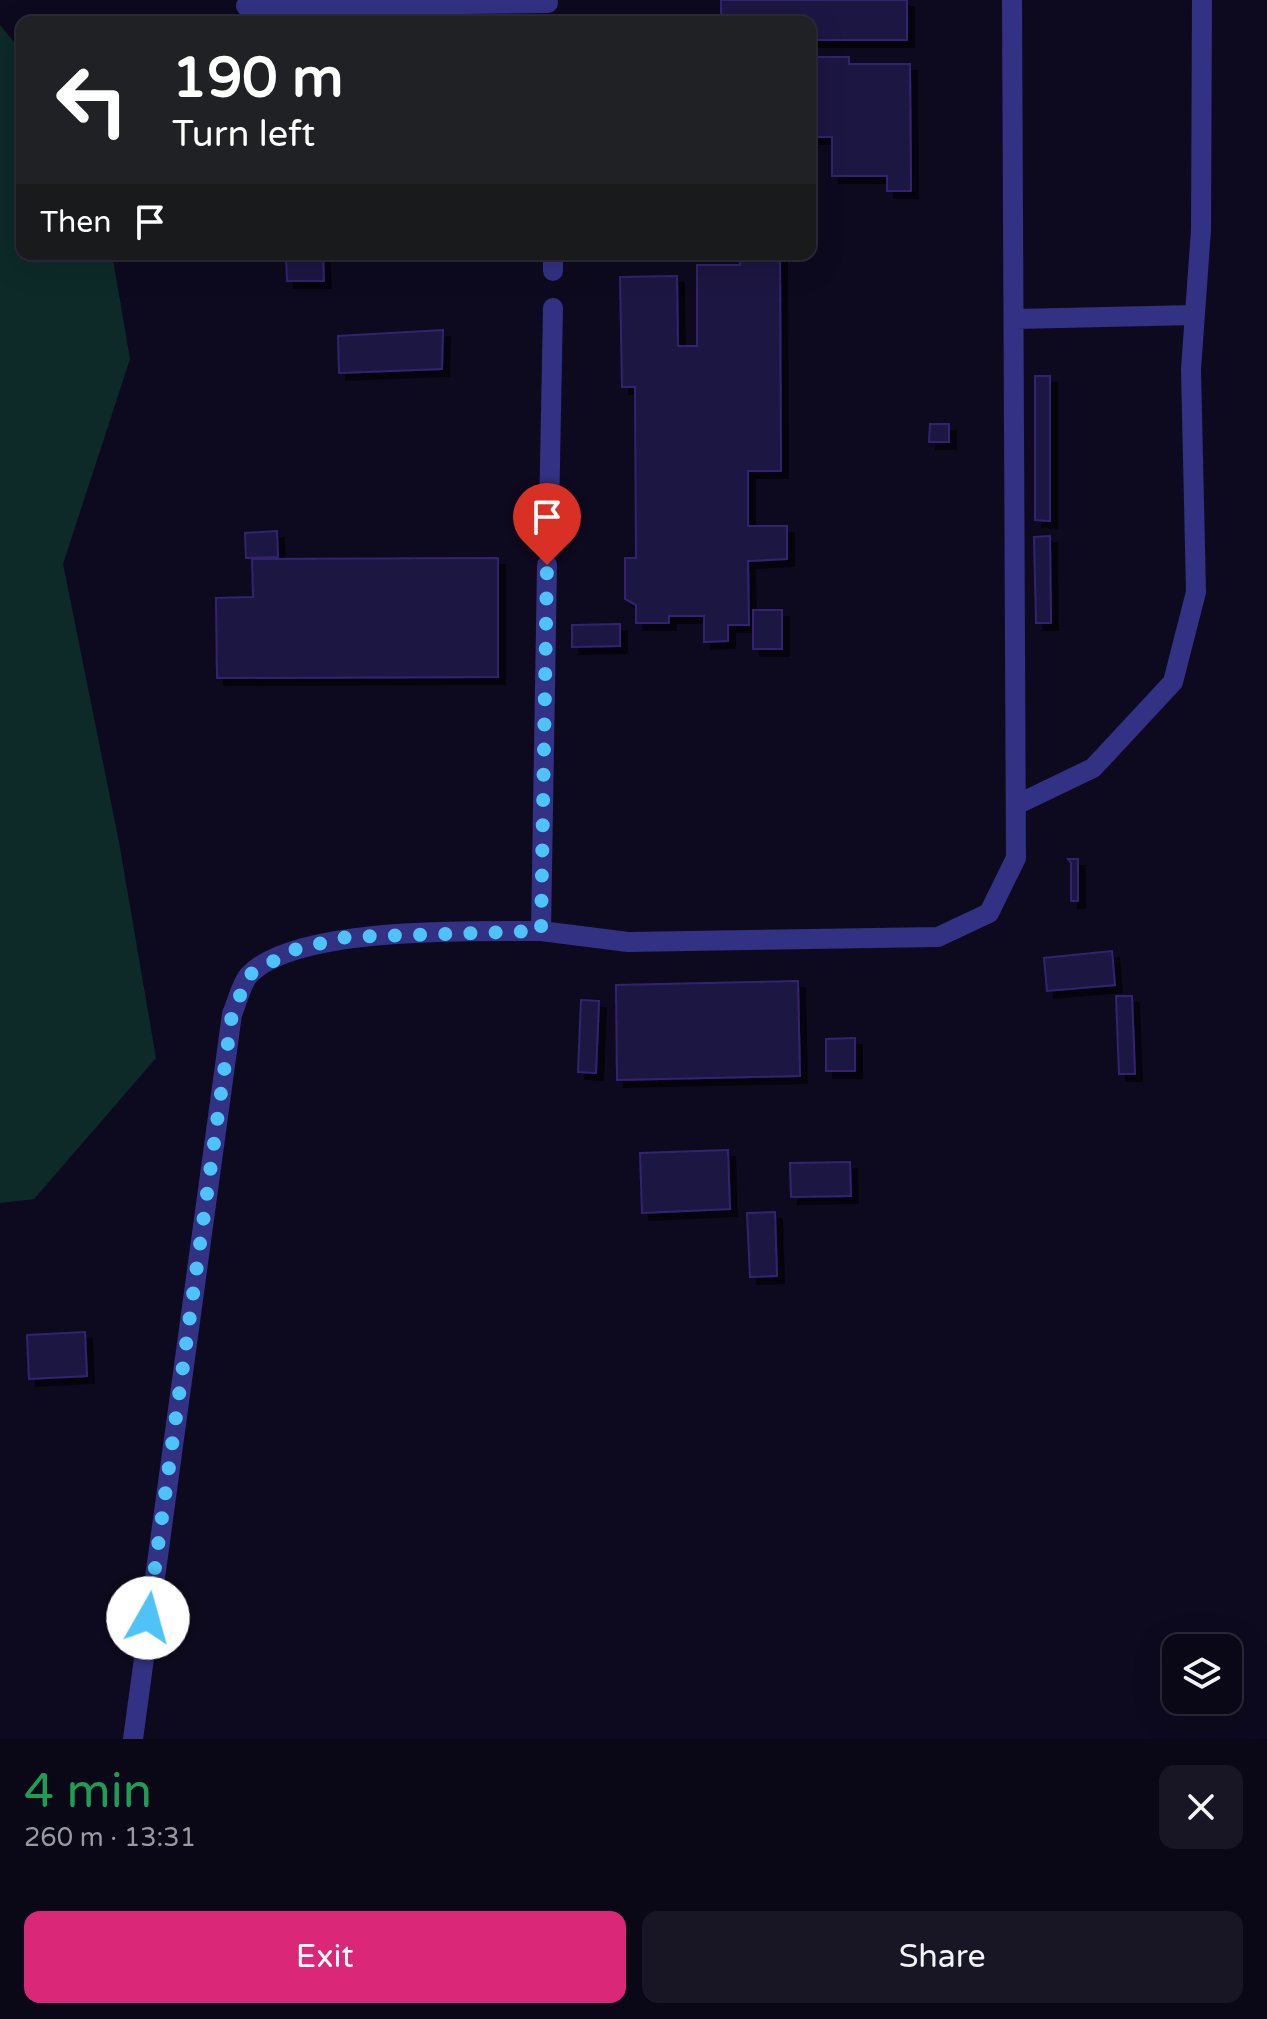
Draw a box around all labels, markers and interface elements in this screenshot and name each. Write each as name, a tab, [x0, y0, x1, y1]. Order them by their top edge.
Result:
text: 190 m	[172, 45, 343, 112]
icon: left	[40, 48, 144, 152]
text: Turn left	[172, 113, 315, 156]
icon: arrive	[128, 200, 172, 244]
text: Then	[40, 204, 112, 241]
pin	[513, 483, 581, 565]
icon: arrive	[525, 495, 569, 539]
position arrow	[106, 1576, 190, 1660]
map controls	[1162, 1634, 1242, 1714]
button: layers	[1162, 1634, 1242, 1714]
text: 4 min	[24, 1763, 152, 1821]
button: close	[1159, 1765, 1243, 1849]
text: 260 m · 13:31	[24, 1822, 196, 1853]
button: Exit	[24, 1911, 626, 2003]
button: Share	[642, 1911, 1243, 2003]

